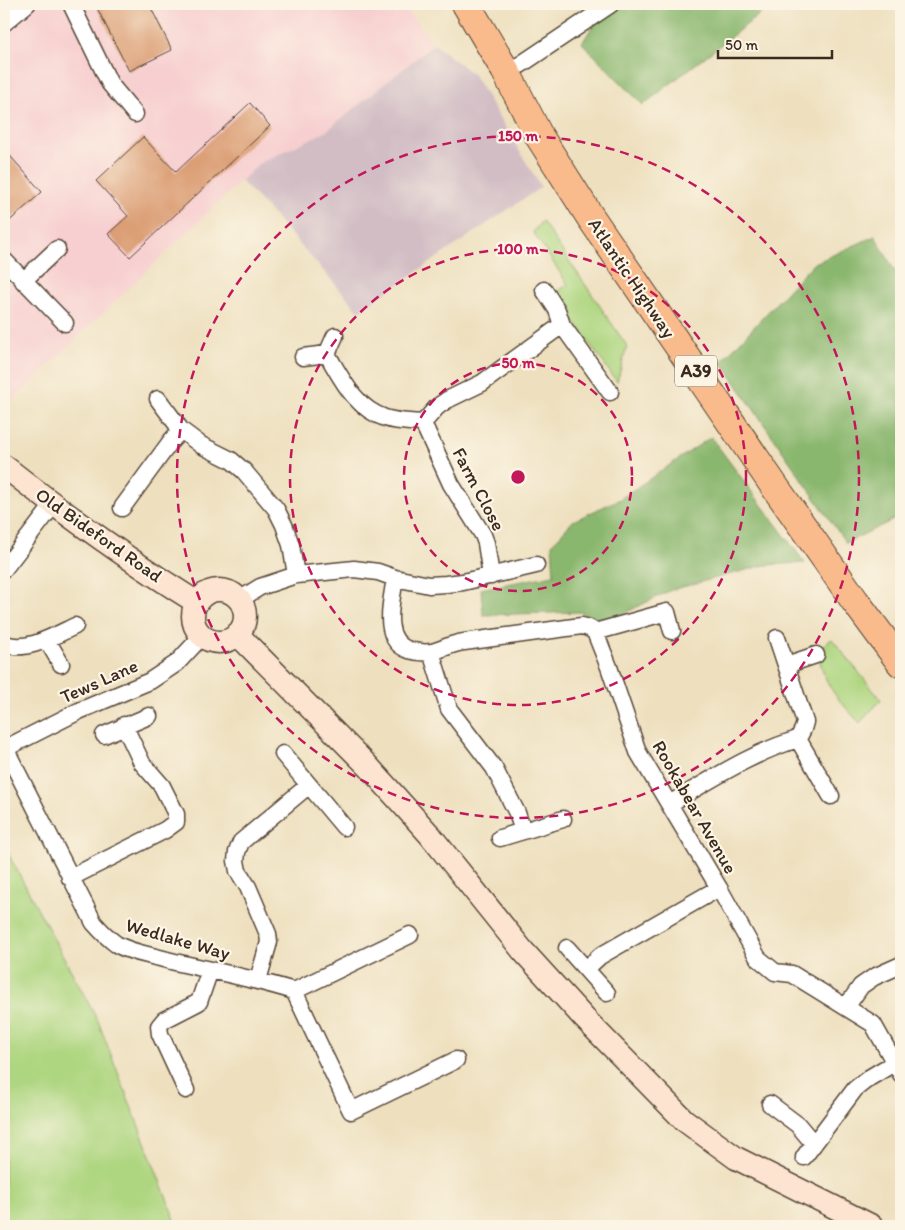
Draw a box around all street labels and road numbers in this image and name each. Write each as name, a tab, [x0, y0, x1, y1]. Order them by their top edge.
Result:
street label: Atlantic Highway	[583, 214, 681, 342]
road number: A39	[675, 356, 717, 386]
street label: Farm Close	[447, 443, 511, 535]
street label: Old Bideford Road	[31, 483, 167, 588]
street label: Tews Lane	[57, 654, 141, 708]
street label: Rookabear Avenue	[648, 736, 742, 878]
street label: Wedlake Way	[123, 913, 233, 965]

